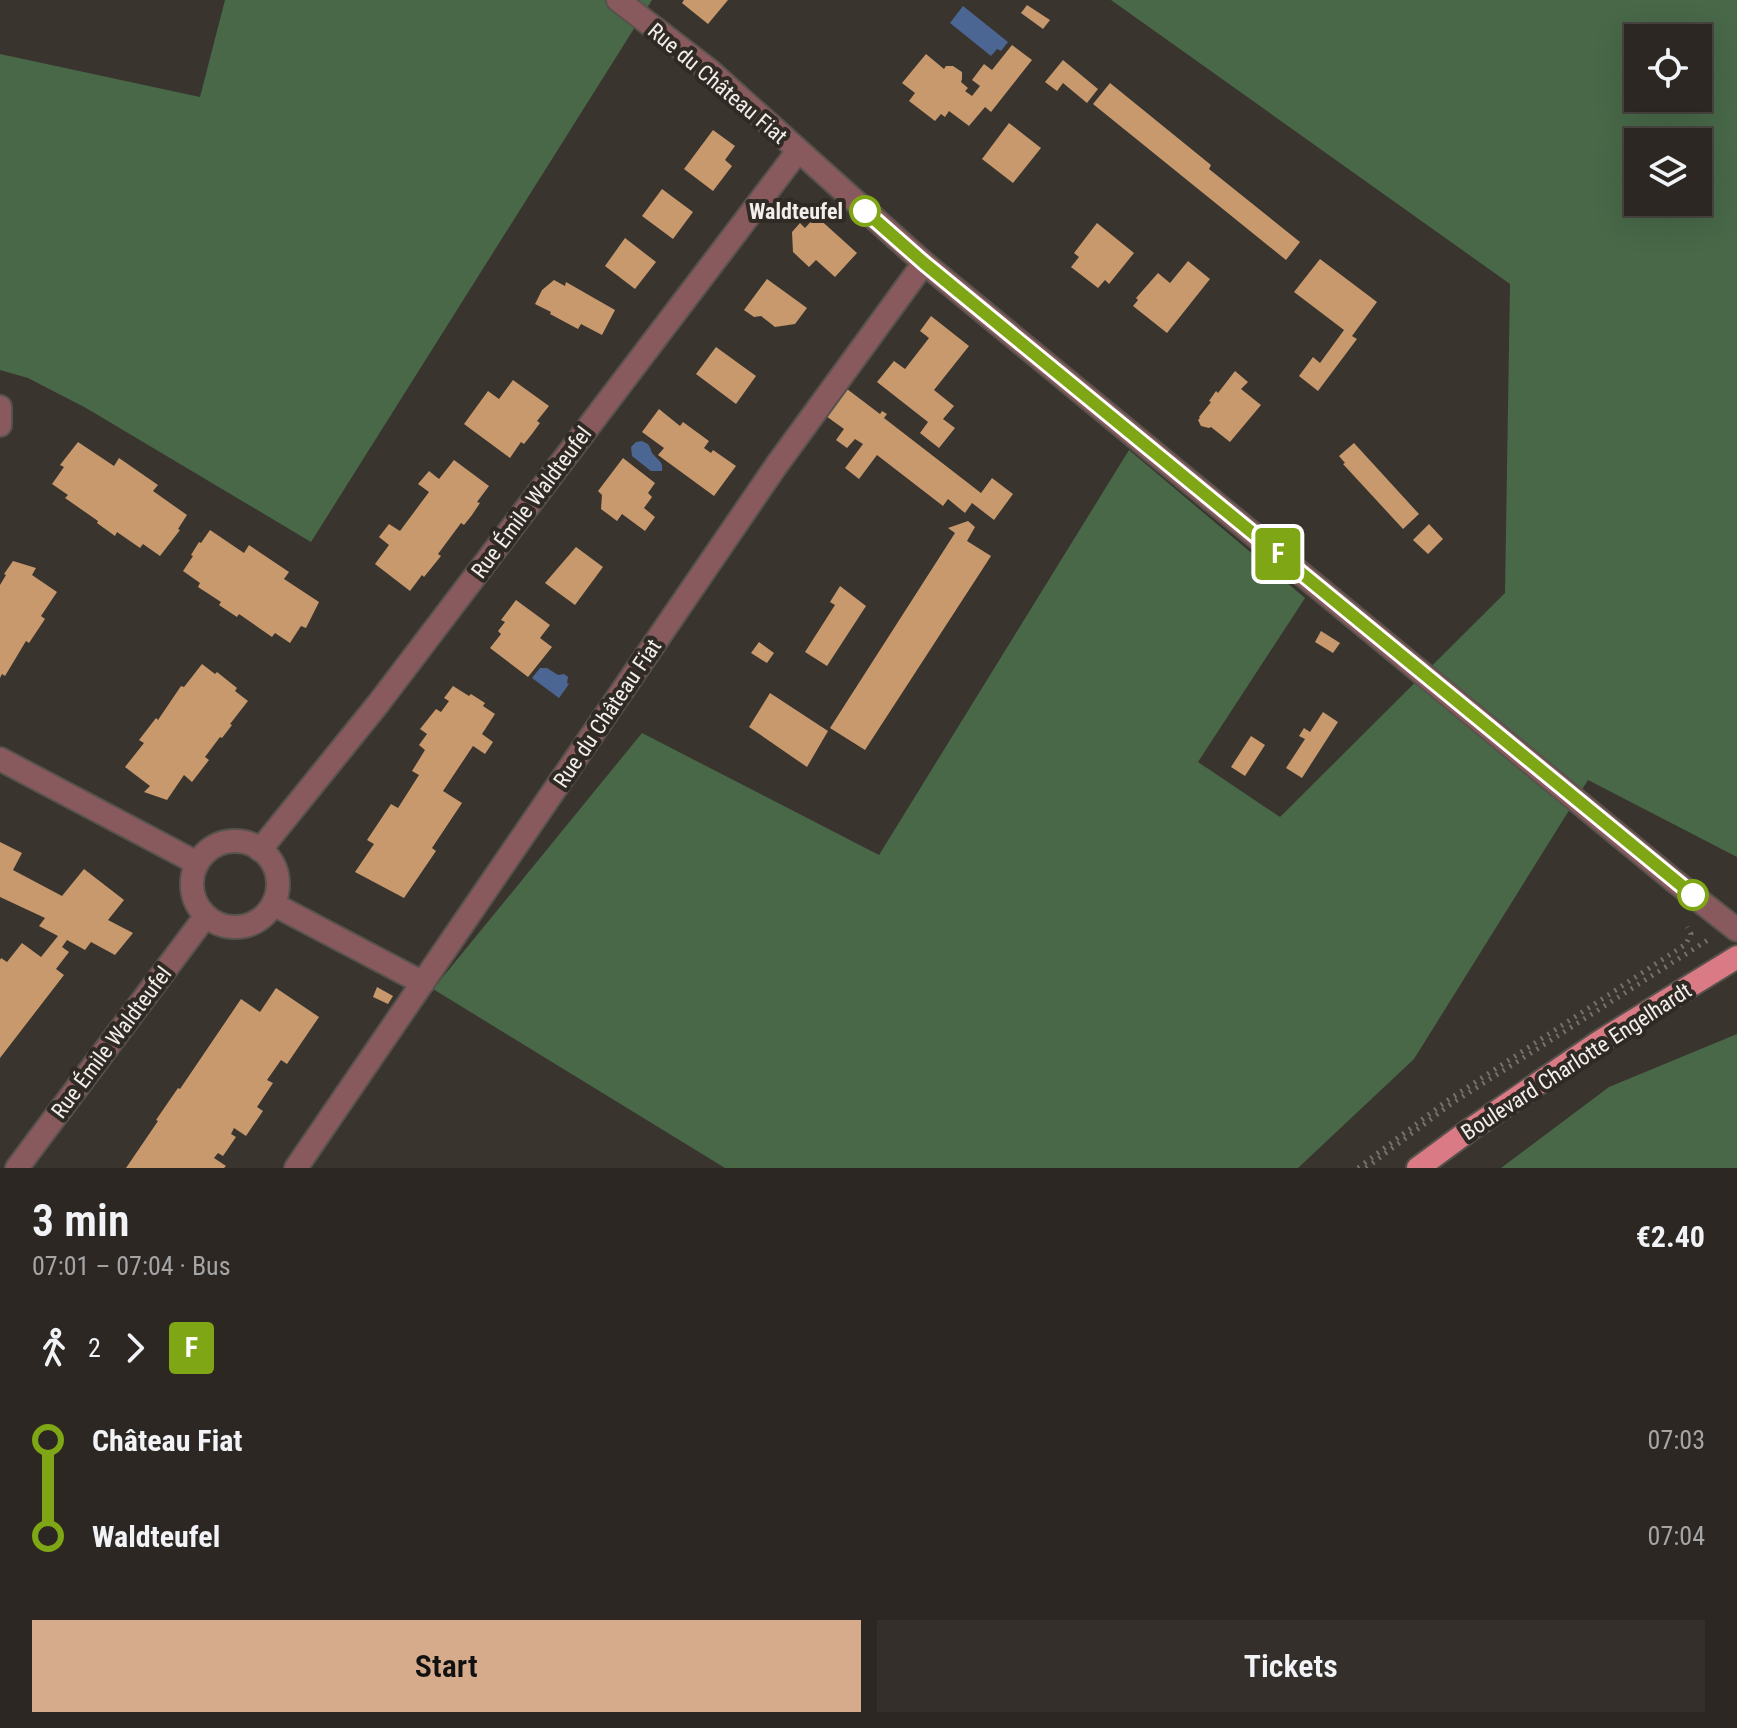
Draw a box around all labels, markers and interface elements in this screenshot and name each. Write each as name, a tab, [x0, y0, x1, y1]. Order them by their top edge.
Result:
street label: Rue du Château Fiat	[643, 18, 792, 149]
map controls	[1624, 24, 1712, 216]
button: locate	[1624, 24, 1712, 112]
button: layers	[1624, 128, 1712, 216]
marker: Waldteufel	[850, 196, 880, 226]
place label: Waldteufel	[749, 199, 843, 224]
street label: Rue Émile Waldteufel	[466, 422, 596, 583]
line badge: F	[1252, 528, 1304, 580]
text: F	[1271, 537, 1285, 570]
street label: Rue du Château Fiat	[549, 634, 666, 792]
unlabelled marker	[1678, 880, 1708, 910]
street label: Rue Émile Waldteufel	[46, 962, 176, 1123]
street label: Boulevard Charlotte Engelhardt	[1457, 978, 1696, 1145]
text: 3 min	[32, 1195, 129, 1247]
text: €2.40	[1636, 1219, 1705, 1254]
text: 07:01 – 07:04 · Bus	[32, 1251, 231, 1281]
icon: walk	[32, 1326, 76, 1370]
icon: forward	[113, 1326, 157, 1370]
text: F	[185, 1331, 198, 1364]
text: 2	[88, 1333, 101, 1363]
text: Château Fiat	[92, 1423, 243, 1458]
text: 07:03	[1648, 1425, 1705, 1455]
text: Waldteufel	[92, 1519, 220, 1554]
text: 07:04	[1648, 1521, 1705, 1551]
button: Start	[32, 1620, 861, 1712]
button: Tickets	[877, 1620, 1705, 1712]

